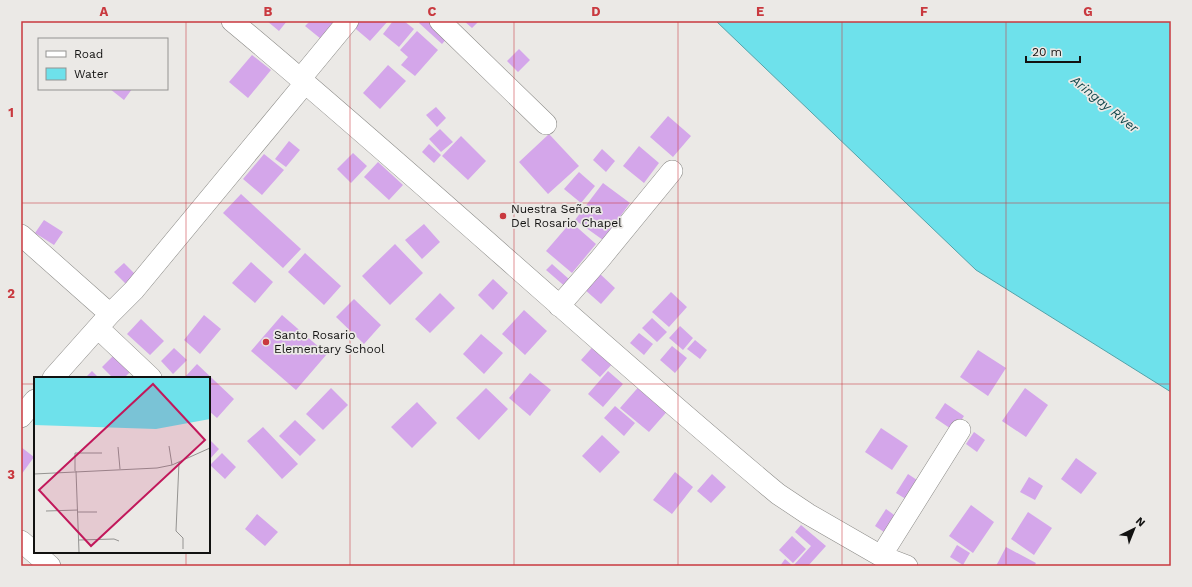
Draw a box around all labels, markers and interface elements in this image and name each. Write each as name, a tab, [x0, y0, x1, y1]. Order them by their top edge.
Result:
text: A	[100, 4, 109, 19]
text: B	[264, 4, 273, 19]
text: C	[428, 4, 437, 19]
text: D	[591, 4, 601, 19]
text: E	[756, 4, 764, 19]
text: F	[920, 4, 928, 19]
text: G	[1083, 4, 1093, 19]
legend	[38, 38, 168, 90]
scale bar	[1026, 38, 1080, 64]
text: 20 m	[1032, 45, 1062, 59]
text: Road	[74, 47, 103, 61]
text: Water	[74, 67, 109, 81]
water label: Aringay River	[1068, 72, 1142, 136]
text: 1	[8, 105, 14, 120]
place label: Nuestra Señora Del Rosario Chapel	[511, 202, 622, 230]
marker: Nuestra Señora Del Rosario Chapel	[498, 211, 508, 221]
text: 2	[7, 286, 15, 301]
place label: Santo Rosario Elementary School	[274, 328, 385, 356]
marker: Santo Rosario Elementary School	[261, 337, 271, 347]
inset map	[34, 377, 210, 553]
text: 3	[7, 467, 15, 482]
north arrow	[1114, 509, 1154, 549]
text: N	[1133, 515, 1148, 530]

